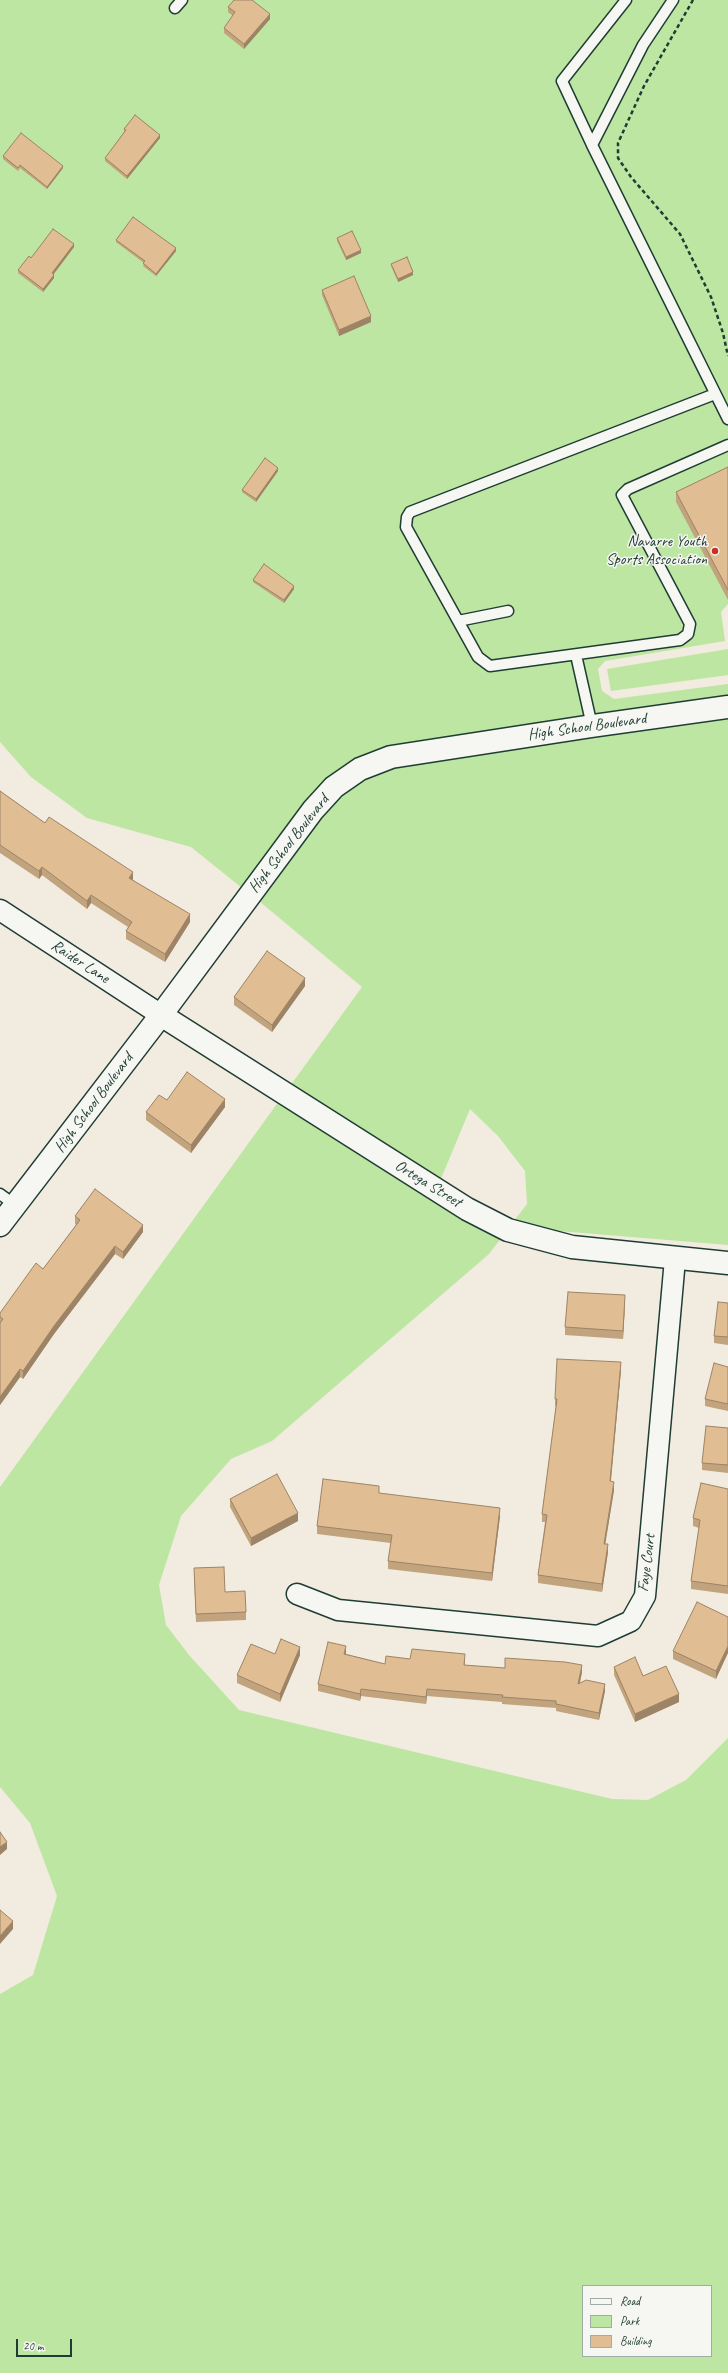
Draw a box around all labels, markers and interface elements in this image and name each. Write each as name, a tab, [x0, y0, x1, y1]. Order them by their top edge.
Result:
place label: Navarre Youth Sports Association	[606, 532, 707, 570]
marker: Navarre Youth Sports Association	[710, 546, 720, 556]
street label: High School Boulevard	[527, 709, 647, 745]
street label: High School Boulevard	[245, 791, 333, 897]
street label: Raider Lane	[47, 936, 113, 988]
street label: High School Boulevard	[50, 1050, 138, 1156]
street label: Ortega Street	[391, 1156, 465, 1212]
street label: Faye Court	[634, 1533, 660, 1593]
legend	[582, 2285, 712, 2357]
text: Road	[620, 2293, 640, 2309]
text: Park	[620, 2313, 639, 2329]
scale bar	[18, 2331, 74, 2357]
text: Building	[620, 2333, 652, 2349]
text: 20 m	[23, 2338, 43, 2354]

